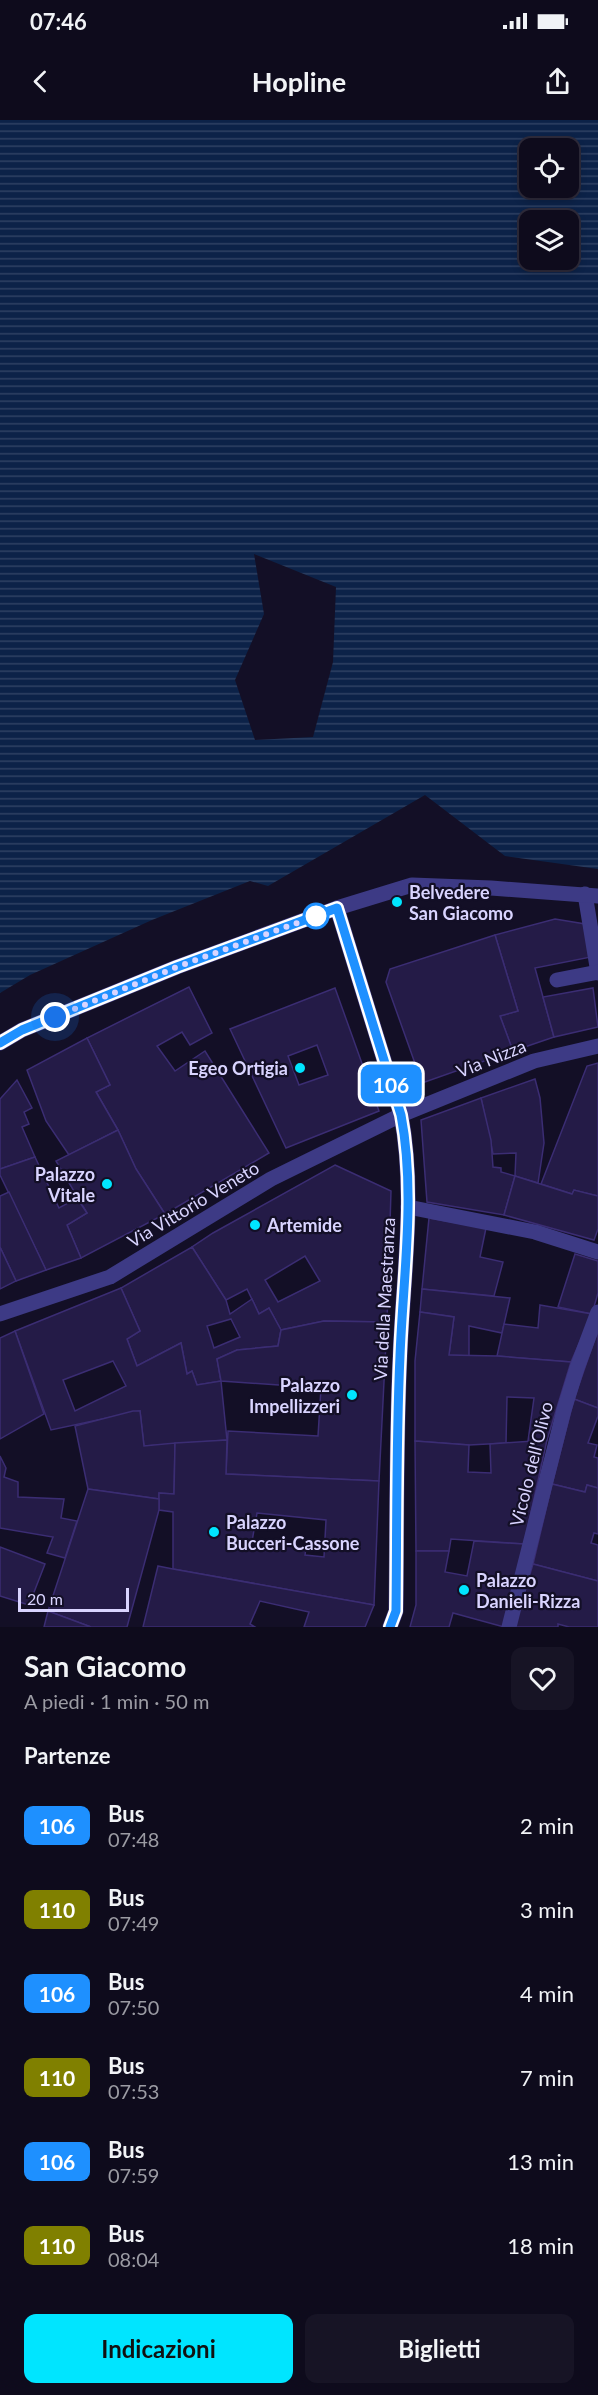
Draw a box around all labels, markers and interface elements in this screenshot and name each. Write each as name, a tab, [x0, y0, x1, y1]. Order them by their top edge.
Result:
text: 07:46	[30, 8, 87, 35]
icon: back	[24, 65, 57, 98]
text: Hopline	[252, 65, 346, 98]
icon: share	[541, 65, 574, 98]
map controls	[519, 138, 579, 270]
button: locate	[519, 138, 579, 198]
button: layers	[519, 210, 579, 270]
place label: Belvedere San Giacomo	[409, 881, 513, 924]
marker: Belvedere San Giacomo	[390, 895, 404, 909]
unlabelled marker	[303, 903, 329, 929]
your location	[40, 1002, 70, 1032]
street label: Via Nizza	[453, 1034, 529, 1082]
place label: Egeo Ortigia	[188, 1057, 288, 1079]
marker: Egeo Ortigia	[293, 1061, 307, 1075]
line badge: 106	[356, 1064, 426, 1104]
text: 106	[373, 1072, 409, 1097]
street label: Via Vittorio Veneto	[123, 1156, 263, 1252]
place label: Palazzo Vitale	[35, 1163, 95, 1206]
marker: Palazzo Vitale	[100, 1177, 114, 1191]
place label: Artemide	[266, 1214, 342, 1236]
street label: Via della Maestranza	[369, 1217, 399, 1381]
marker: Artemide	[248, 1218, 262, 1232]
place label: Palazzo Impellizzeri	[249, 1374, 340, 1417]
marker: Palazzo Impellizzeri	[345, 1388, 359, 1402]
street label: Vicolo dell'Olivo	[505, 1399, 557, 1529]
place label: Palazzo Bucceri-Cassone	[226, 1511, 360, 1554]
marker: Palazzo Bucceri-Cassone	[207, 1525, 221, 1539]
place label: Palazzo Danieli-Rizza	[476, 1569, 580, 1612]
marker: Palazzo Danieli-Rizza	[457, 1583, 471, 1597]
scale bar	[18, 1585, 129, 1612]
text: 20 m	[27, 1589, 63, 1608]
button: heart	[511, 1647, 574, 1710]
text: San Giacomo	[24, 1649, 186, 1683]
text: A piedi · 1 min · 50 m	[24, 1689, 209, 1713]
text: Partenze	[24, 1742, 111, 1769]
text: Bus	[108, 1800, 144, 1827]
text: 2 min	[520, 1812, 574, 1839]
text: 106	[39, 1813, 75, 1838]
text: 07:48	[108, 1827, 159, 1851]
text: Bus	[108, 1884, 144, 1911]
text: 3 min	[520, 1896, 574, 1923]
text: 110	[39, 1897, 75, 1922]
text: 07:49	[108, 1911, 159, 1935]
text: Bus	[108, 1968, 144, 1995]
text: 4 min	[520, 1980, 574, 2007]
text: 106	[39, 1981, 75, 2006]
text: 07:50	[108, 1995, 159, 2019]
text: Bus	[108, 2052, 144, 2079]
text: 7 min	[520, 2064, 574, 2091]
text: 110	[39, 2065, 75, 2090]
text: 07:53	[108, 2079, 159, 2103]
text: Bus	[108, 2136, 144, 2163]
text: 13 min	[507, 2148, 574, 2175]
text: 106	[39, 2149, 75, 2174]
text: 07:59	[108, 2163, 159, 2187]
text: Bus	[108, 2220, 144, 2247]
text: 18 min	[507, 2232, 574, 2259]
text: 110	[39, 2233, 75, 2258]
text: 08:04	[108, 2247, 159, 2271]
button: Indicazioni	[24, 2314, 293, 2383]
button: Biglietti	[305, 2314, 574, 2383]

